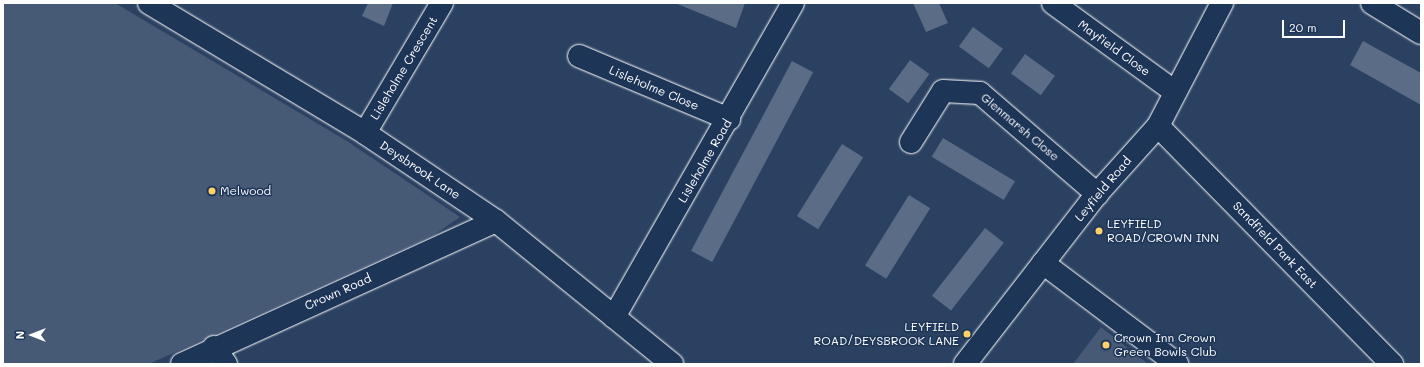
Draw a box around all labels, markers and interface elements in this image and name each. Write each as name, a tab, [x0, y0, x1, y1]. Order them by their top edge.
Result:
scale bar	[1284, 12, 1347, 38]
street label: Lisleholme Crescent	[367, 14, 441, 122]
street label: Mayfield Close	[1075, 17, 1153, 79]
text: 20 m	[1289, 19, 1317, 35]
street label: Lisleholme Close	[607, 63, 701, 113]
street label: Glenmarsh Close	[978, 90, 1062, 164]
street label: Lisleholme Road	[675, 117, 735, 205]
street label: Deysbrook Lane	[377, 138, 463, 202]
street label: Leyfield Road	[1072, 154, 1134, 224]
place label: Melwood	[220, 184, 271, 198]
marker: Melwood	[207, 186, 217, 196]
street label: Sandfield Park East	[1230, 199, 1320, 291]
place label: LEYFIELD ROAD/CROWN INN	[1107, 217, 1219, 245]
marker: LEYFIELD ROAD/CROWN INN	[1094, 226, 1104, 236]
street label: Crown Road	[302, 271, 374, 313]
north arrow	[12, 315, 52, 355]
place label: LEYFIELD ROAD/DEYSBROOK LANE	[814, 320, 959, 348]
marker: LEYFIELD ROAD/DEYSBROOK LANE	[962, 329, 972, 339]
text: N	[12, 331, 27, 339]
place label: Crown Inn Crown Green Bowls Club	[1114, 331, 1217, 359]
marker: Crown Inn Crown Green Bowls Club	[1101, 340, 1111, 350]

